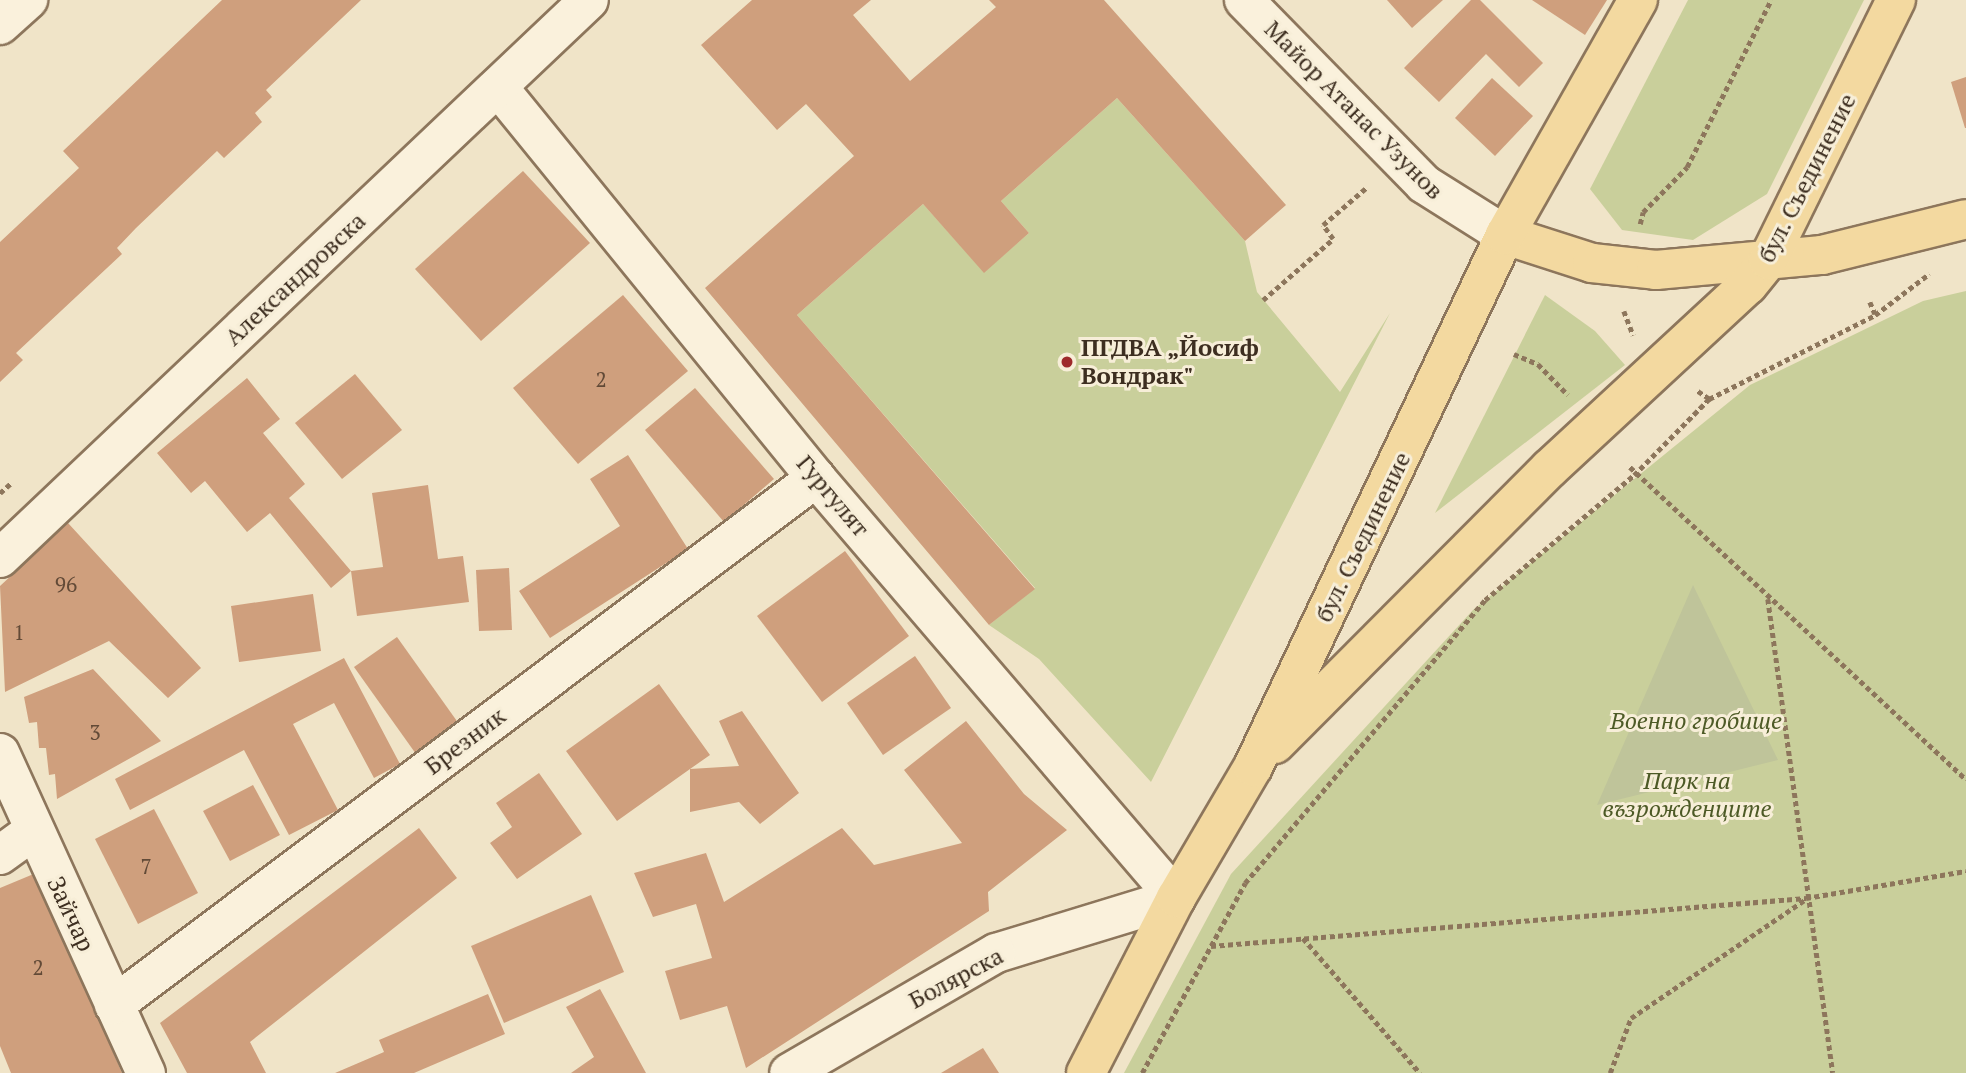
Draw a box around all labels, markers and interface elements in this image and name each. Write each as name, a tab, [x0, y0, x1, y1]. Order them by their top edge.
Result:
street label: Майор Атанас Узунов	[1258, 14, 1450, 206]
street label: бул. Съединение	[1752, 88, 1862, 268]
street label: Александровска	[219, 206, 371, 352]
place label: ПГДВА „Йосиф Вондрак"	[1081, 334, 1260, 390]
marker: ПГДВА „Йосиф Вондрак"	[1059, 354, 1075, 370]
house number: 2	[595, 366, 607, 392]
street label: бул. Съединение	[1309, 447, 1417, 627]
street label: Гургулят	[791, 449, 875, 543]
house number: 96	[55, 571, 77, 597]
house number: 1	[13, 619, 25, 645]
street label: Брезник	[419, 701, 511, 781]
park label: Военно гробище	[1610, 707, 1782, 735]
house number: 3	[89, 719, 101, 745]
park label: Парк на възрожденците	[1603, 767, 1771, 823]
house number: 7	[140, 853, 152, 879]
street label: Зайчар	[41, 872, 101, 956]
street label: Болярска	[904, 941, 1008, 1015]
house number: 2	[32, 954, 44, 980]

